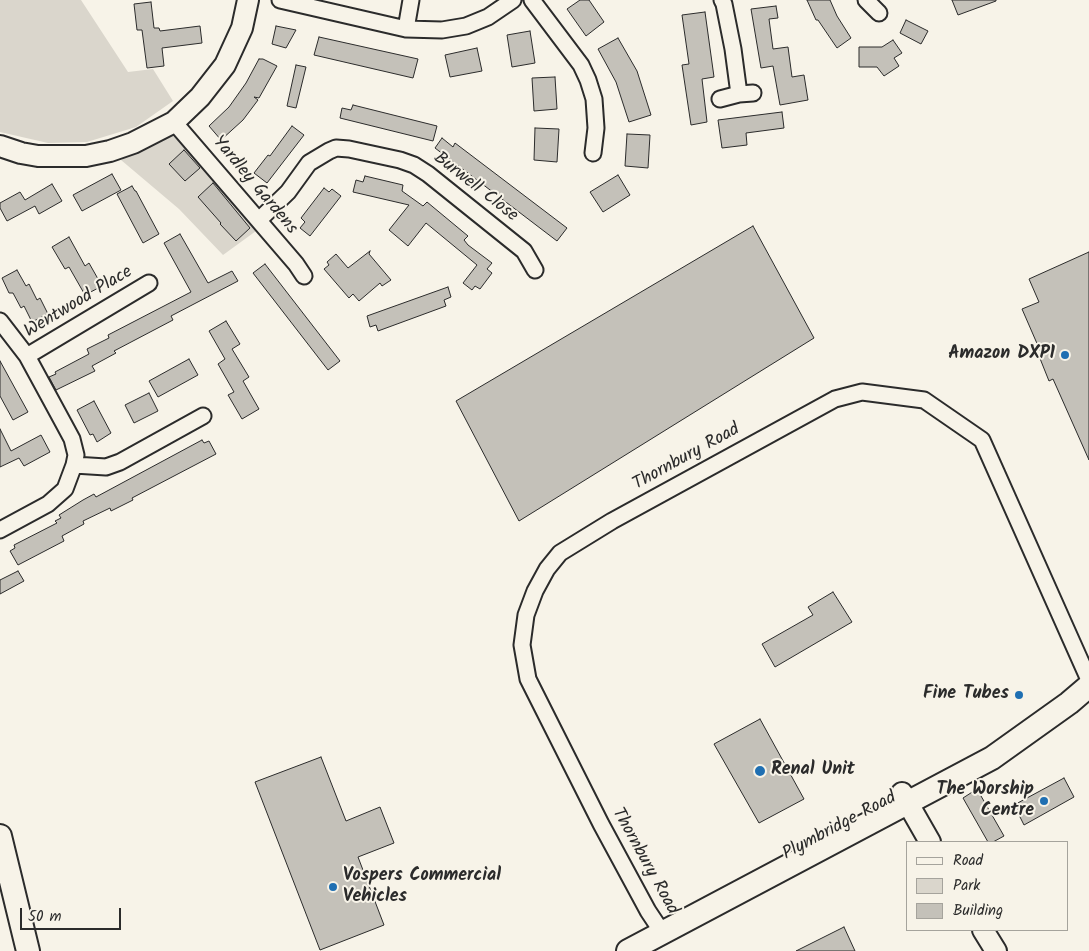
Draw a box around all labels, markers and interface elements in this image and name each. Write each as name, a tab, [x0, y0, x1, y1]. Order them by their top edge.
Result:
street label: Yardley Gardens	[207, 132, 301, 240]
street label: Burwell Close	[428, 148, 522, 228]
street label: Wentwood Place	[21, 262, 137, 344]
place label: Amazon DXP1	[948, 344, 1055, 366]
marker: Amazon DXP1	[1059, 349, 1071, 361]
street label: Thornbury Road	[630, 420, 744, 496]
place label: Fine Tubes	[923, 684, 1009, 706]
marker: Fine Tubes	[1013, 689, 1025, 701]
place label: Renal Unit	[771, 760, 855, 782]
marker: Renal Unit	[753, 764, 767, 778]
place label: The Worship Centre	[937, 780, 1034, 822]
street label: Plymbridge Road	[779, 788, 901, 866]
marker: The Worship Centre	[1038, 795, 1050, 807]
street label: Thornbury Road	[606, 805, 682, 919]
legend	[906, 841, 1069, 931]
text: Road	[953, 849, 983, 873]
place label: Vospers Commercial Vehicles	[343, 866, 501, 909]
text: Park	[953, 874, 980, 898]
marker: Vospers Commercial Vehicles	[327, 881, 339, 893]
scale bar	[22, 898, 124, 930]
text: Building	[953, 899, 1003, 923]
text: 50 m	[28, 905, 62, 929]

